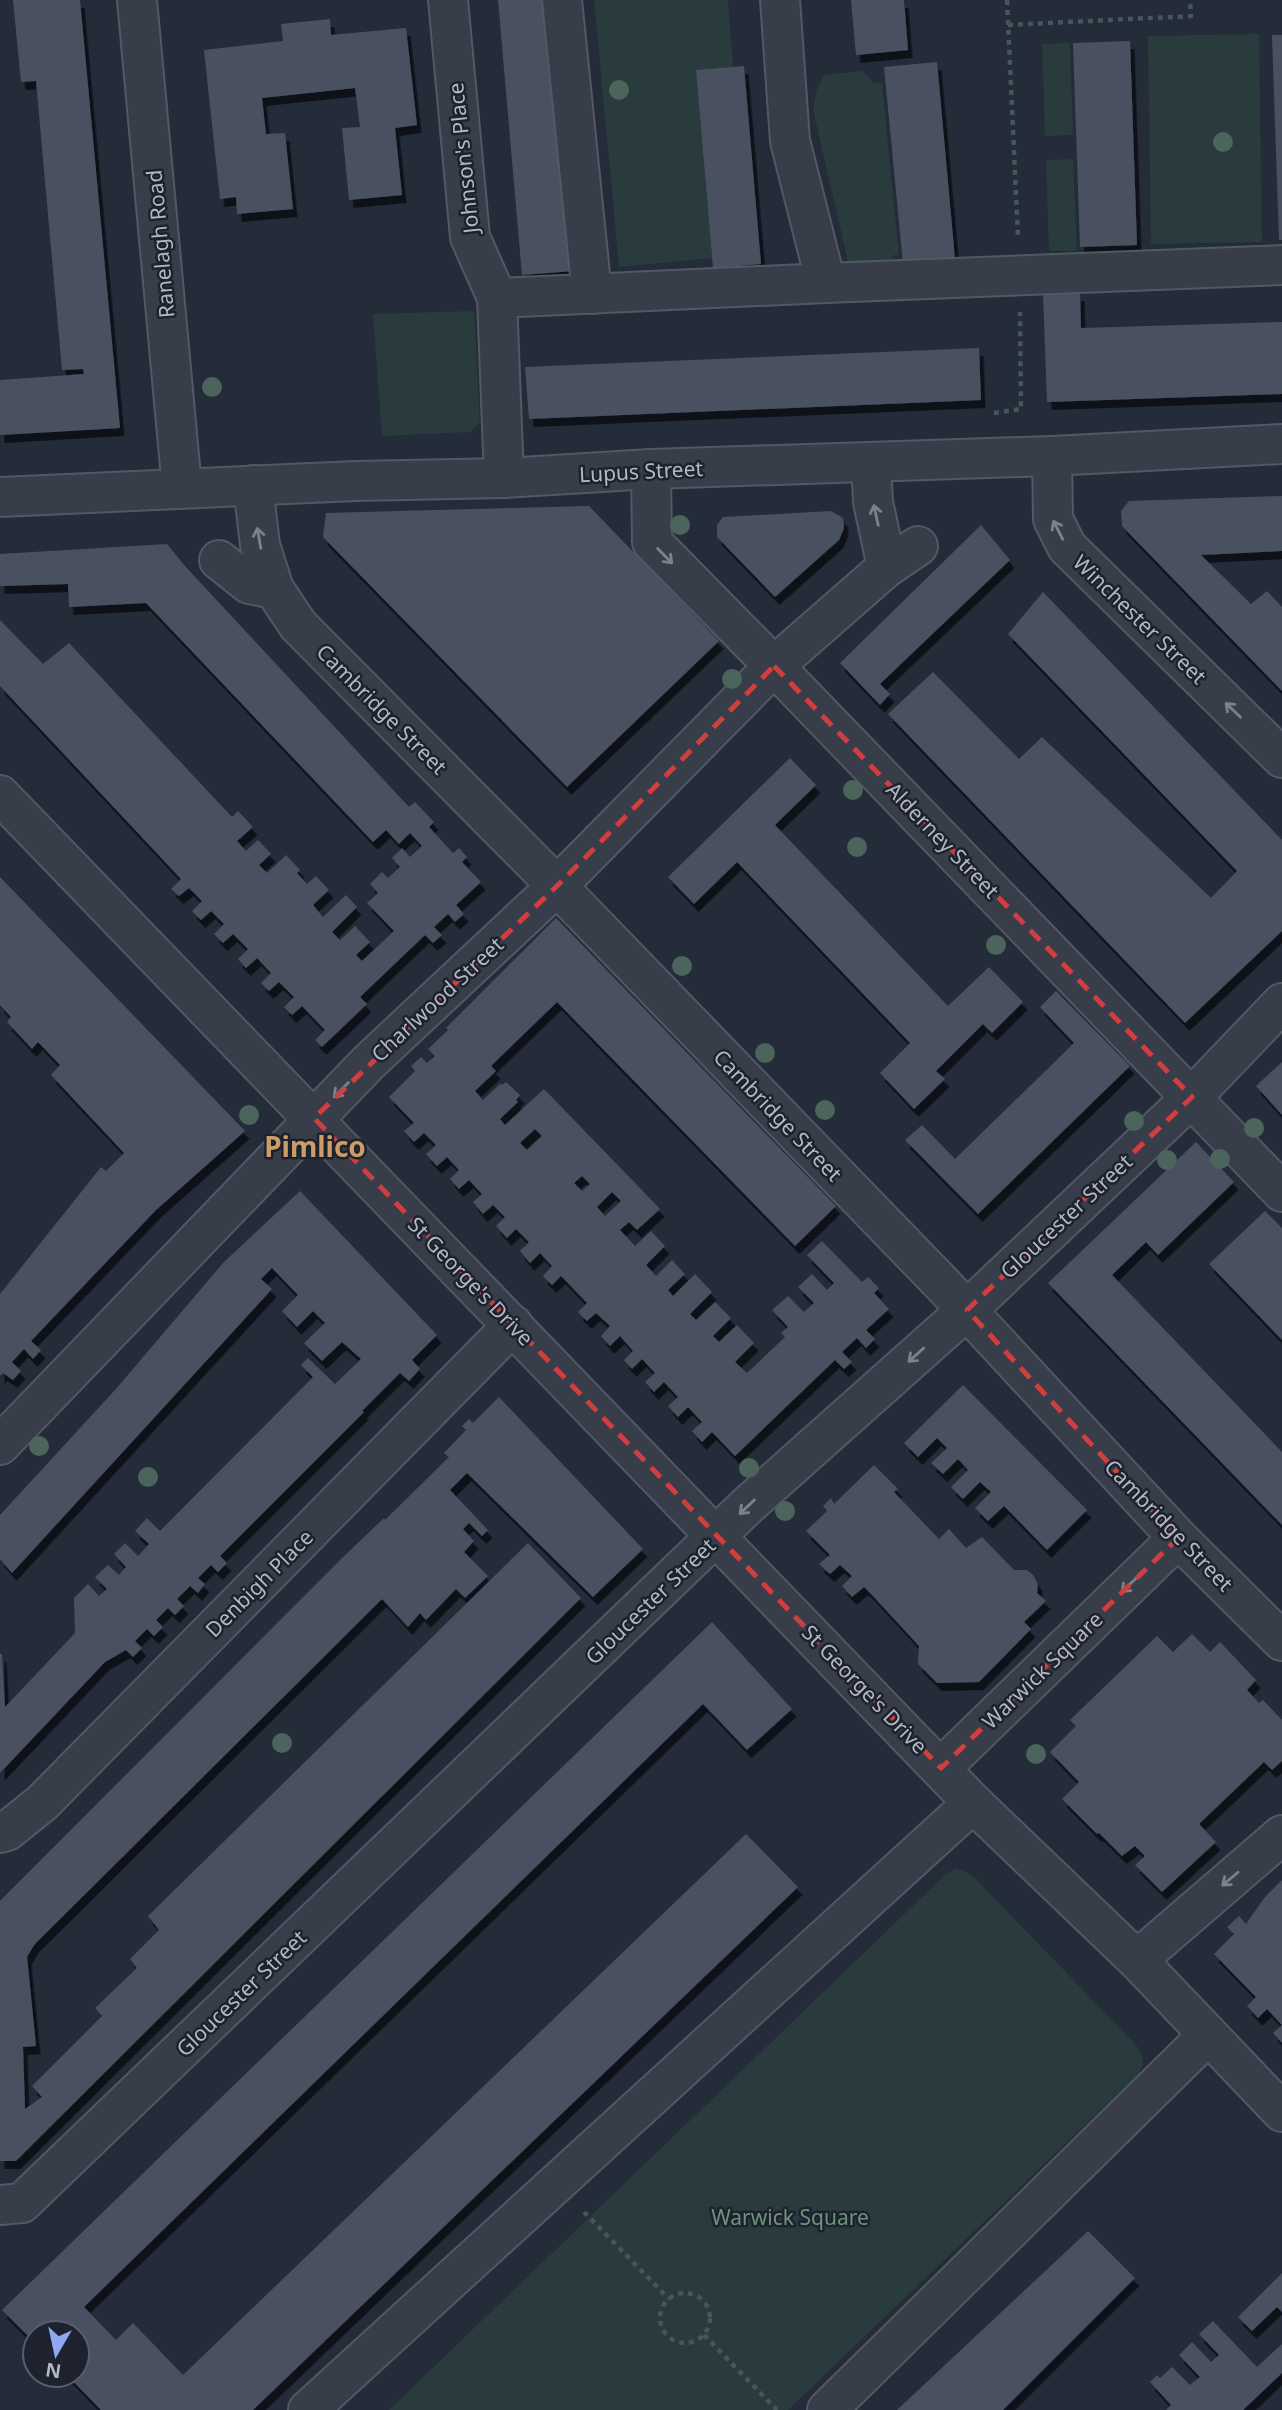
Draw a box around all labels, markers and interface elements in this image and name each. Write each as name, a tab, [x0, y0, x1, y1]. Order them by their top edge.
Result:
street label: Johnson's Place	[441, 81, 485, 237]
street label: Ranelagh Road	[140, 169, 180, 319]
street label: Lupus Street	[578, 454, 704, 488]
one-way arrow	[869, 504, 883, 527]
one-way arrow	[1051, 520, 1065, 541]
one-way arrow	[252, 527, 266, 550]
one-way arrow	[657, 548, 674, 565]
street label: Winchester Street	[1067, 548, 1213, 690]
street label: Cambridge Street	[311, 638, 454, 781]
one-way arrow	[1225, 702, 1242, 719]
street label: Alderney Street	[880, 776, 1006, 905]
street label: Charlwood Street	[365, 930, 509, 1068]
street label: Cambridge Street	[708, 1043, 849, 1187]
one-way arrow	[333, 1082, 350, 1099]
district label: Pimlico	[264, 1127, 366, 1165]
street label: Gloucester Street	[994, 1147, 1138, 1284]
street label: St George's Drive	[402, 1211, 540, 1351]
one-way arrow	[907, 1347, 925, 1363]
street label: Cambridge Street	[1099, 1453, 1240, 1597]
one-way arrow	[738, 1499, 755, 1516]
street label: Denbigh Place	[199, 1523, 319, 1643]
street label: Gloucester Street	[579, 1531, 721, 1670]
one-way arrow	[1121, 1577, 1138, 1594]
street label: Warwick Square	[976, 1605, 1108, 1735]
street label: St George's Drive	[796, 1619, 934, 1759]
one-way arrow	[1221, 1871, 1239, 1887]
street label: Gloucester Street	[170, 1923, 312, 2062]
park label: Warwick Square	[711, 2203, 869, 2231]
north arrow	[21, 2319, 91, 2389]
text: N	[44, 2357, 63, 2385]

